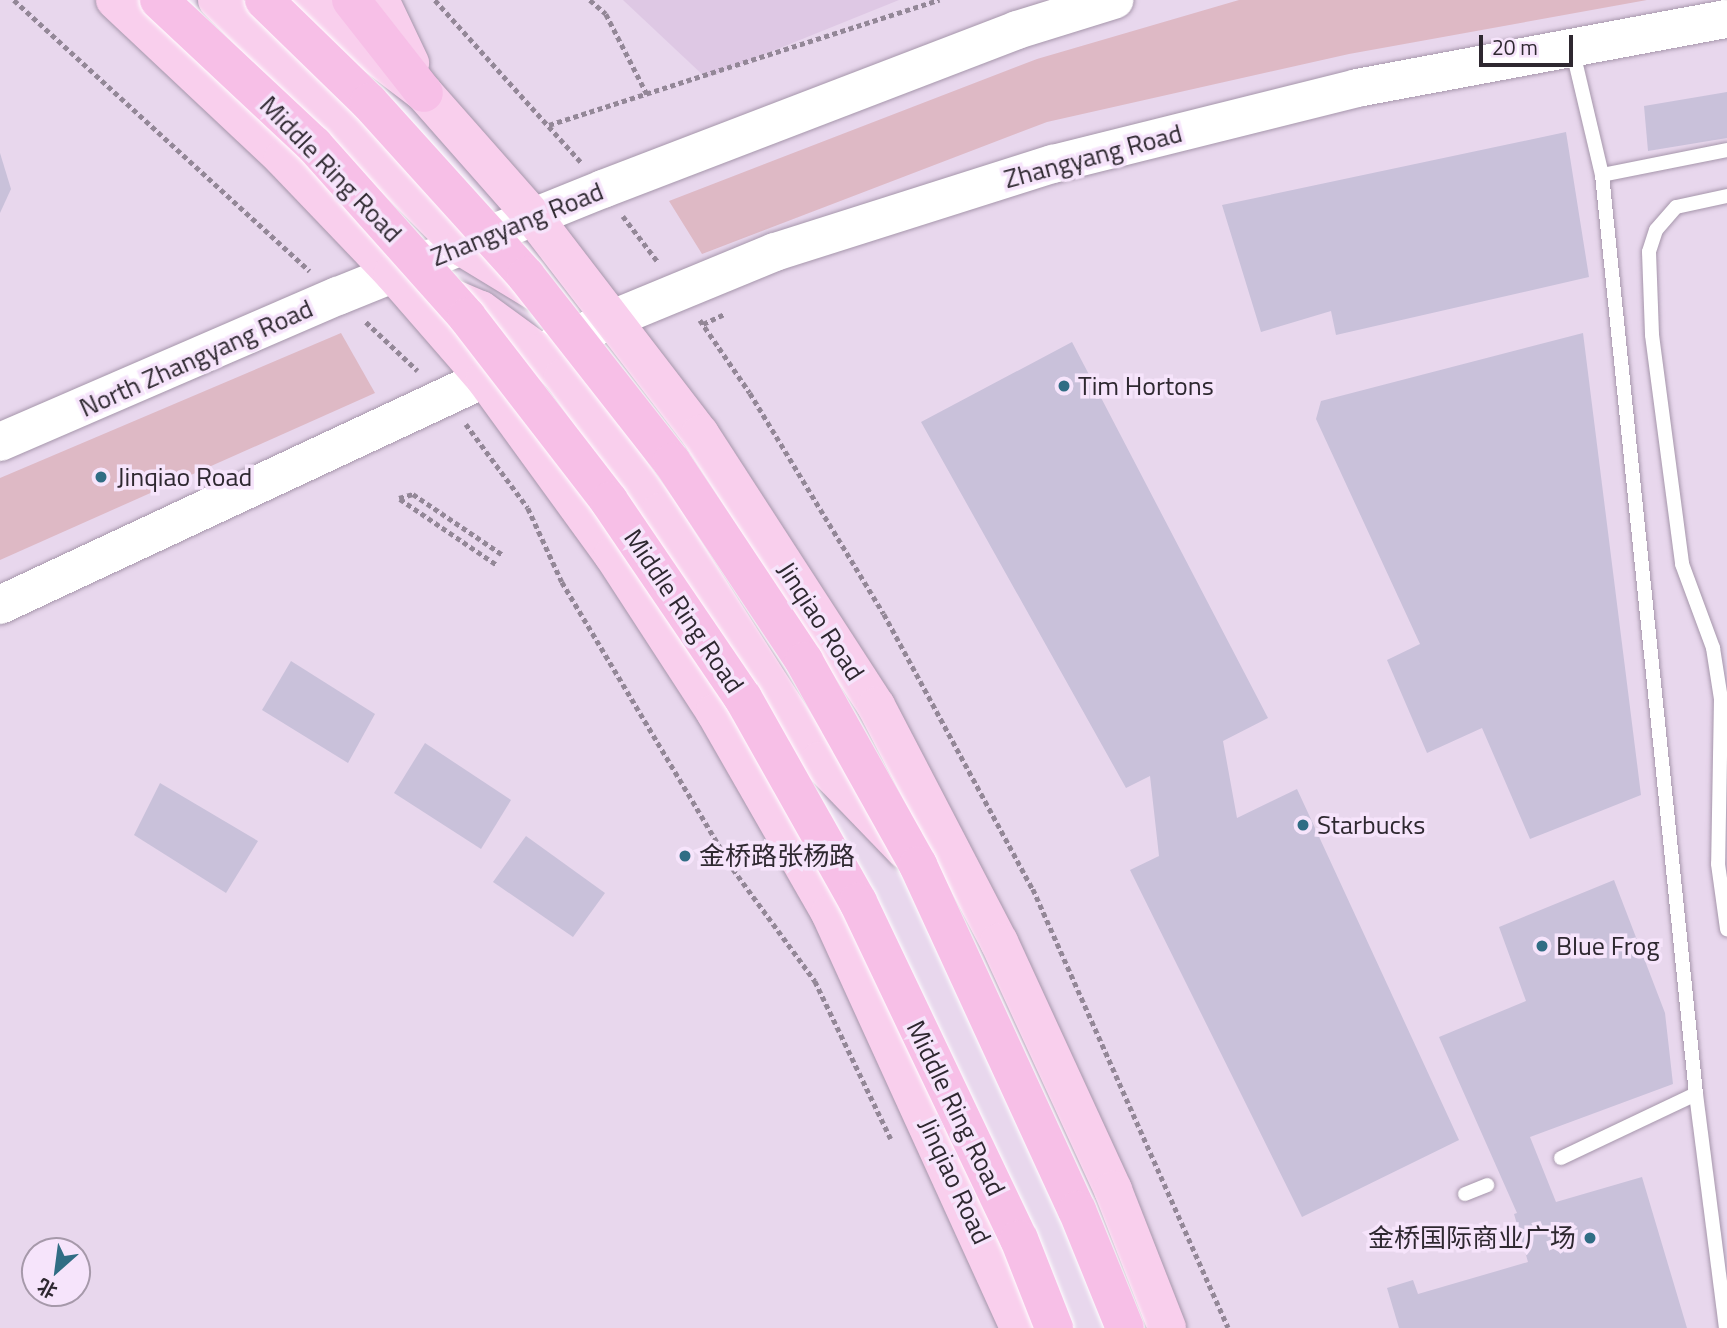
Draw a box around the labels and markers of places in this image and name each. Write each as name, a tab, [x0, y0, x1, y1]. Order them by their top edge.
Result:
place label: Tim Hortons	[1078, 370, 1214, 402]
marker: Tim Hortons	[1056, 378, 1072, 394]
place label: Jinqiao Road	[117, 461, 252, 493]
marker: Jinqiao Road	[91, 467, 111, 487]
place label: Starbucks	[1317, 809, 1425, 841]
marker: Starbucks	[1295, 817, 1311, 833]
place label: 金桥路张杨路	[699, 840, 855, 872]
marker: 金桥路张杨路	[677, 848, 693, 864]
place label: Blue Frog	[1556, 930, 1660, 962]
marker: Blue Frog	[1534, 938, 1550, 954]
place label: 金桥国际商业广场	[1368, 1222, 1576, 1254]
marker: 金桥国际商业广场	[1582, 1230, 1598, 1246]

